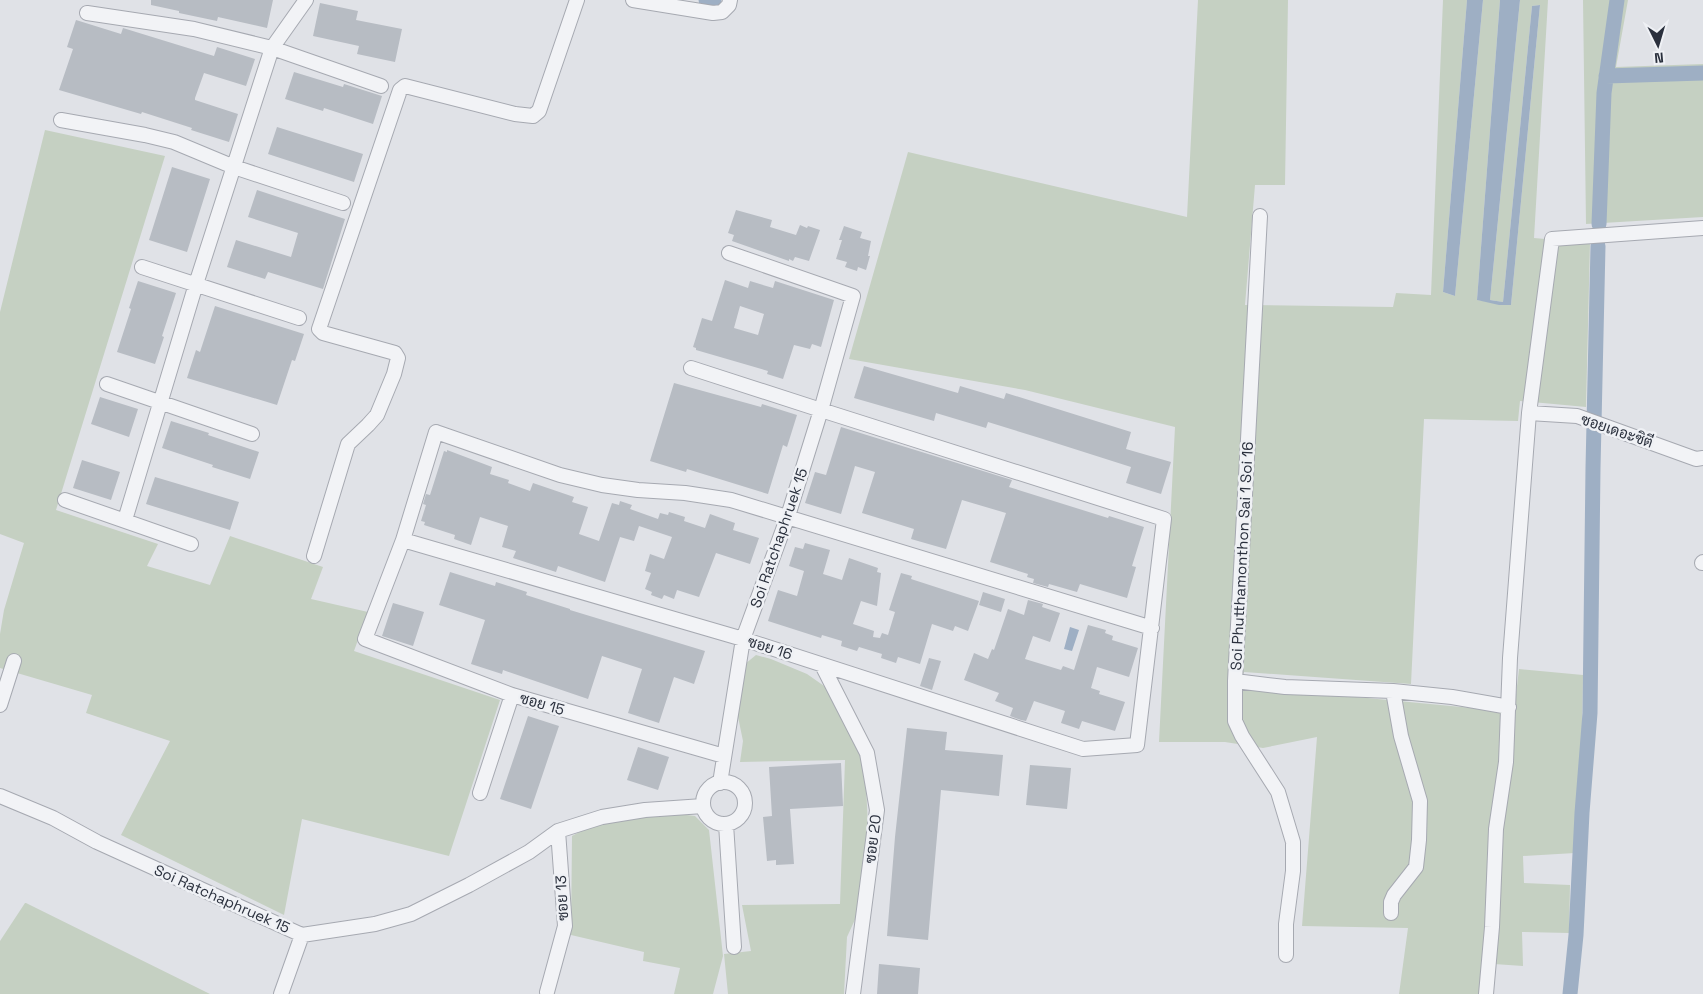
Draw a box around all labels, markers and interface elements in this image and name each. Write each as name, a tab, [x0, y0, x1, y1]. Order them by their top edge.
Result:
north arrow	[1633, 20, 1683, 70]
text: N	[1654, 49, 1665, 67]
street label: ซอยเดอะซิตี	[1578, 409, 1656, 452]
street label: Soi Phutthamonthon Sai 1 Soi 16	[1226, 441, 1257, 671]
street label: Soi Ratchaphruek 15	[746, 465, 811, 610]
street label: ซอย 16	[745, 631, 795, 664]
street label: ซอย 15	[518, 688, 567, 719]
street label: ซอย 20	[860, 813, 885, 864]
street label: Soi Ratchaphruek 15	[151, 860, 293, 937]
street label: ซอย 13	[551, 875, 572, 921]

